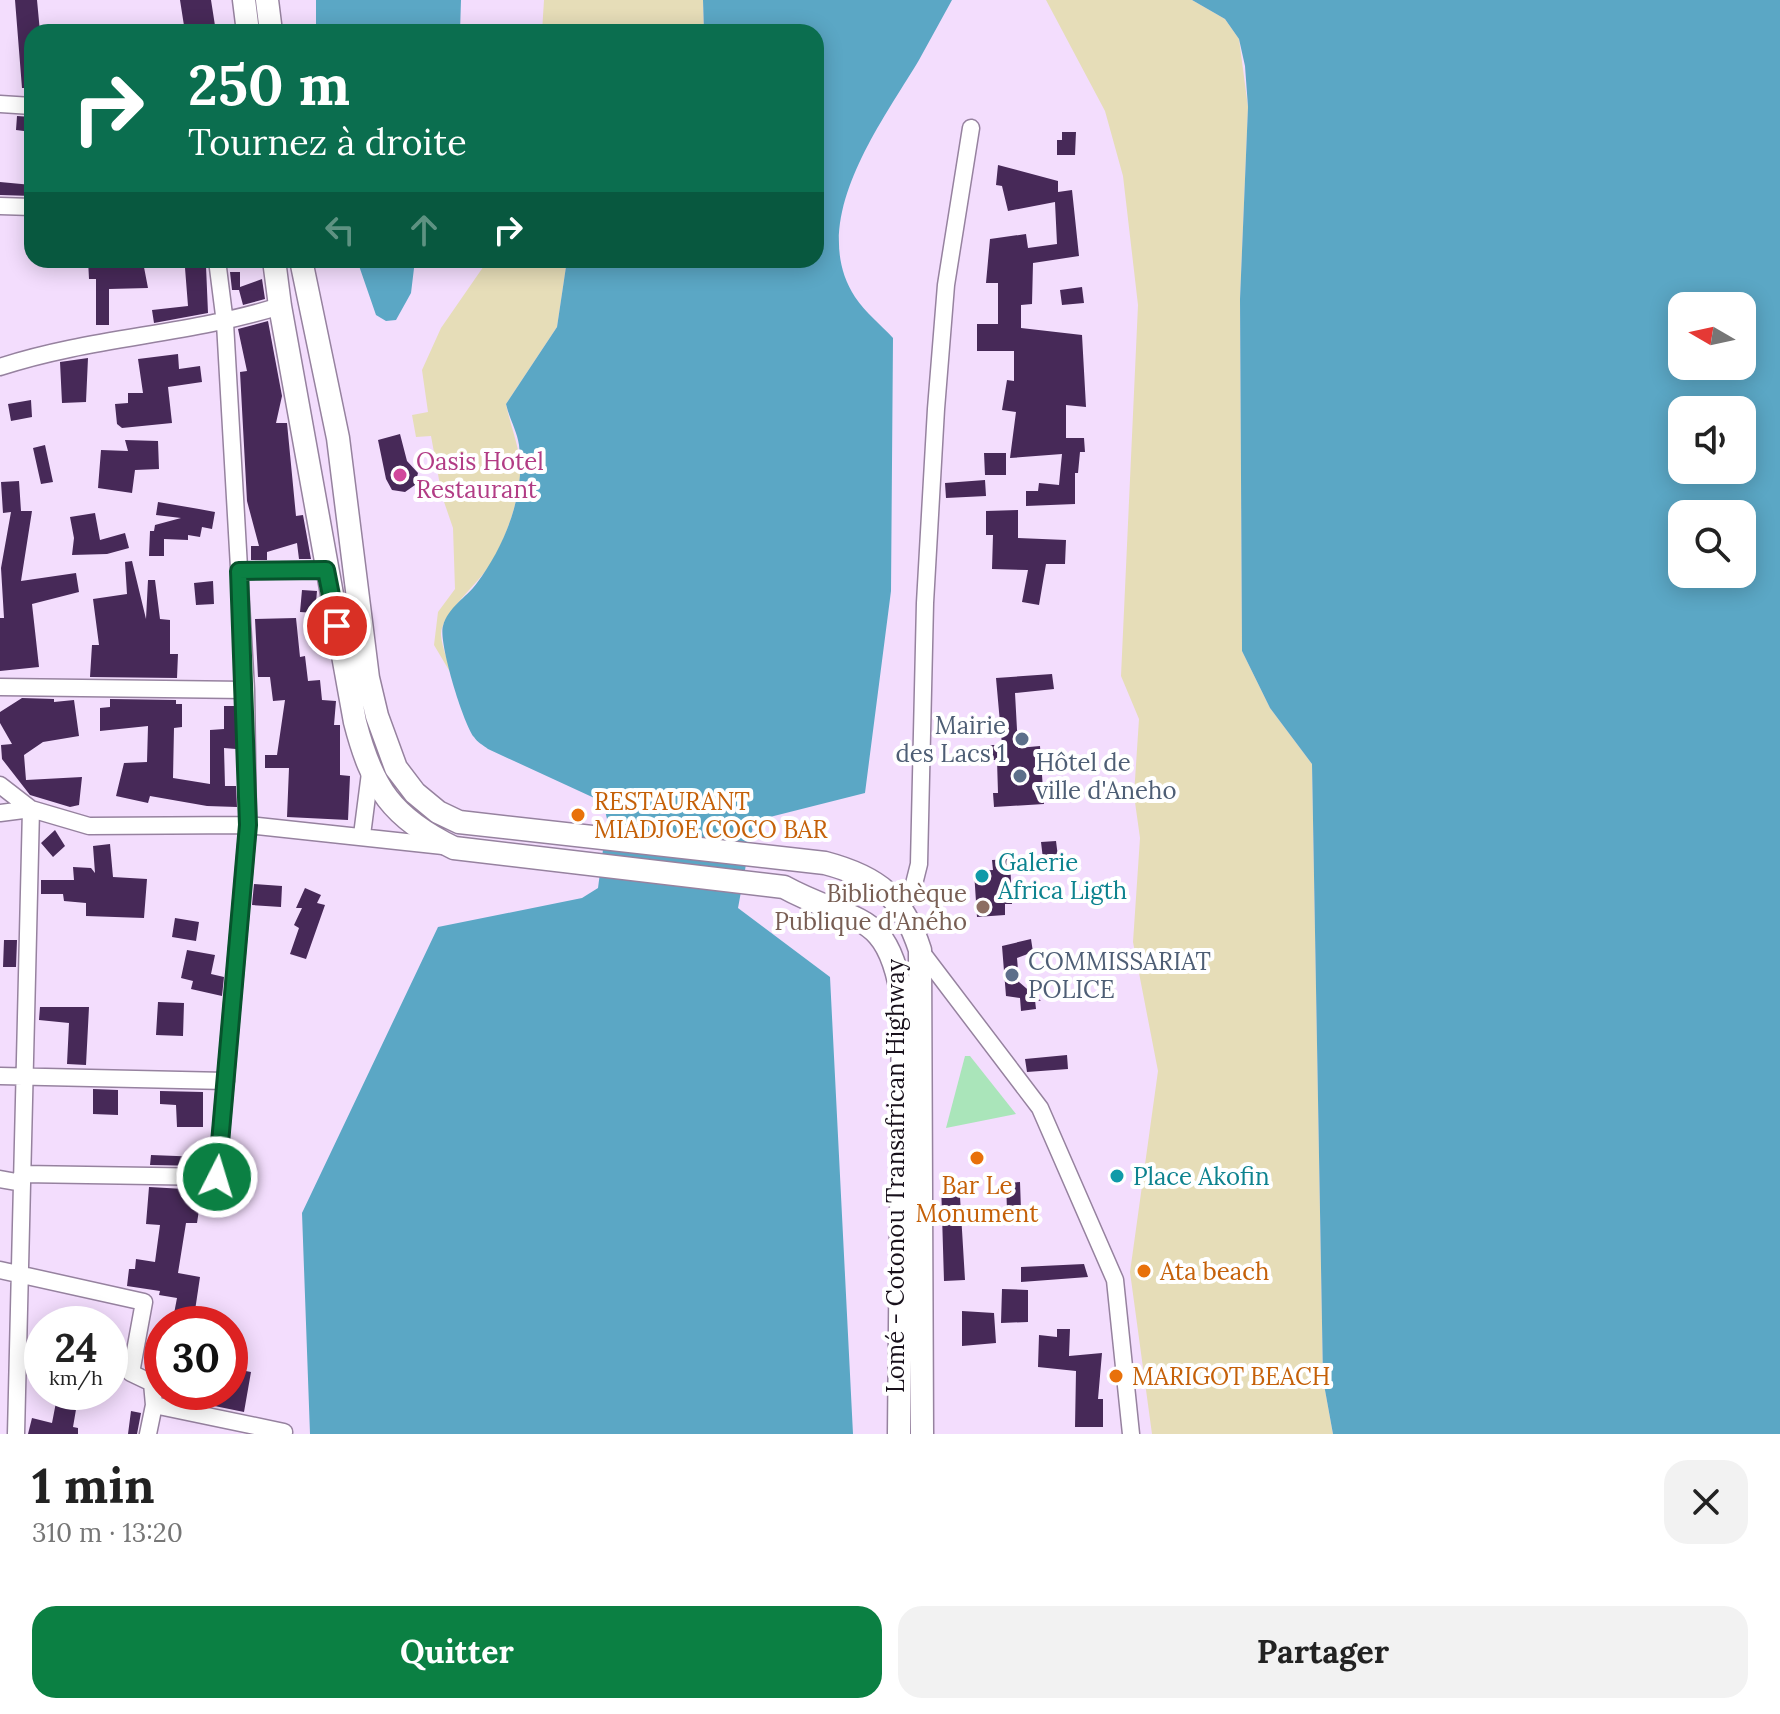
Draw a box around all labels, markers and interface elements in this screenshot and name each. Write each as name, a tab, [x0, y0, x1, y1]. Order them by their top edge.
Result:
text: 250 m	[188, 49, 350, 120]
icon: right	[56, 56, 160, 160]
text: Tournez à droite	[188, 119, 467, 165]
icon: left	[318, 208, 362, 252]
icon: ahead	[402, 208, 446, 252]
icon: right	[486, 208, 530, 252]
north arrow	[1668, 292, 1756, 380]
map controls	[1668, 292, 1756, 588]
button: sound	[1668, 396, 1756, 484]
place label: Oasis Hotel Restaurant	[416, 446, 544, 505]
marker: Oasis Hotel Restaurant	[391, 466, 409, 484]
button: search	[1668, 500, 1756, 588]
pin	[303, 592, 371, 660]
icon: arrive	[315, 604, 359, 648]
place label: Mairie des Lacs 1	[896, 710, 1006, 769]
marker: Mairie des Lacs 1	[1013, 730, 1031, 748]
place label: Hôtel de ville d'Aneho	[1036, 747, 1176, 806]
marker: Hôtel de ville d'Aneho	[1011, 767, 1029, 785]
place label: RESTAURANT MIADJOE COCO BAR	[594, 786, 828, 845]
marker: RESTAURANT MIADJOE COCO BAR	[569, 806, 587, 824]
place label: Galerie Africa Ligth	[997, 847, 1127, 906]
marker: Galerie Africa Ligth	[973, 867, 991, 885]
place label: Bibliothèque Publique d'Aného	[774, 878, 967, 937]
marker: Bibliothèque Publique d'Aného	[974, 898, 992, 916]
place label: COMMISSARIAT POLICE	[1028, 946, 1211, 1005]
street label: Lomé - Cotonou Transafrican Highway	[880, 959, 911, 1393]
marker: COMMISSARIAT POLICE	[1003, 966, 1021, 984]
position arrow	[175, 1135, 259, 1219]
marker: Bar Le Monument	[968, 1149, 986, 1167]
place label: Place Akofin	[1133, 1161, 1269, 1192]
marker: Place Akofin	[1108, 1167, 1126, 1185]
place label: Bar Le Monument	[916, 1170, 1039, 1229]
place label: Ata beach	[1159, 1256, 1269, 1287]
marker: Ata beach	[1135, 1262, 1153, 1280]
speed limit sign: 30	[144, 1306, 248, 1410]
text: 24	[54, 1322, 98, 1373]
place label: MARIGOT BEACH	[1132, 1361, 1330, 1392]
text: km/h	[49, 1365, 103, 1390]
marker: MARIGOT BEACH	[1107, 1367, 1125, 1385]
text: 1 min	[32, 1455, 155, 1516]
button: close	[1664, 1460, 1748, 1544]
text: 310 m · 13:20	[32, 1516, 183, 1549]
button: Quitter	[32, 1606, 882, 1698]
button: Partager	[898, 1606, 1748, 1698]

